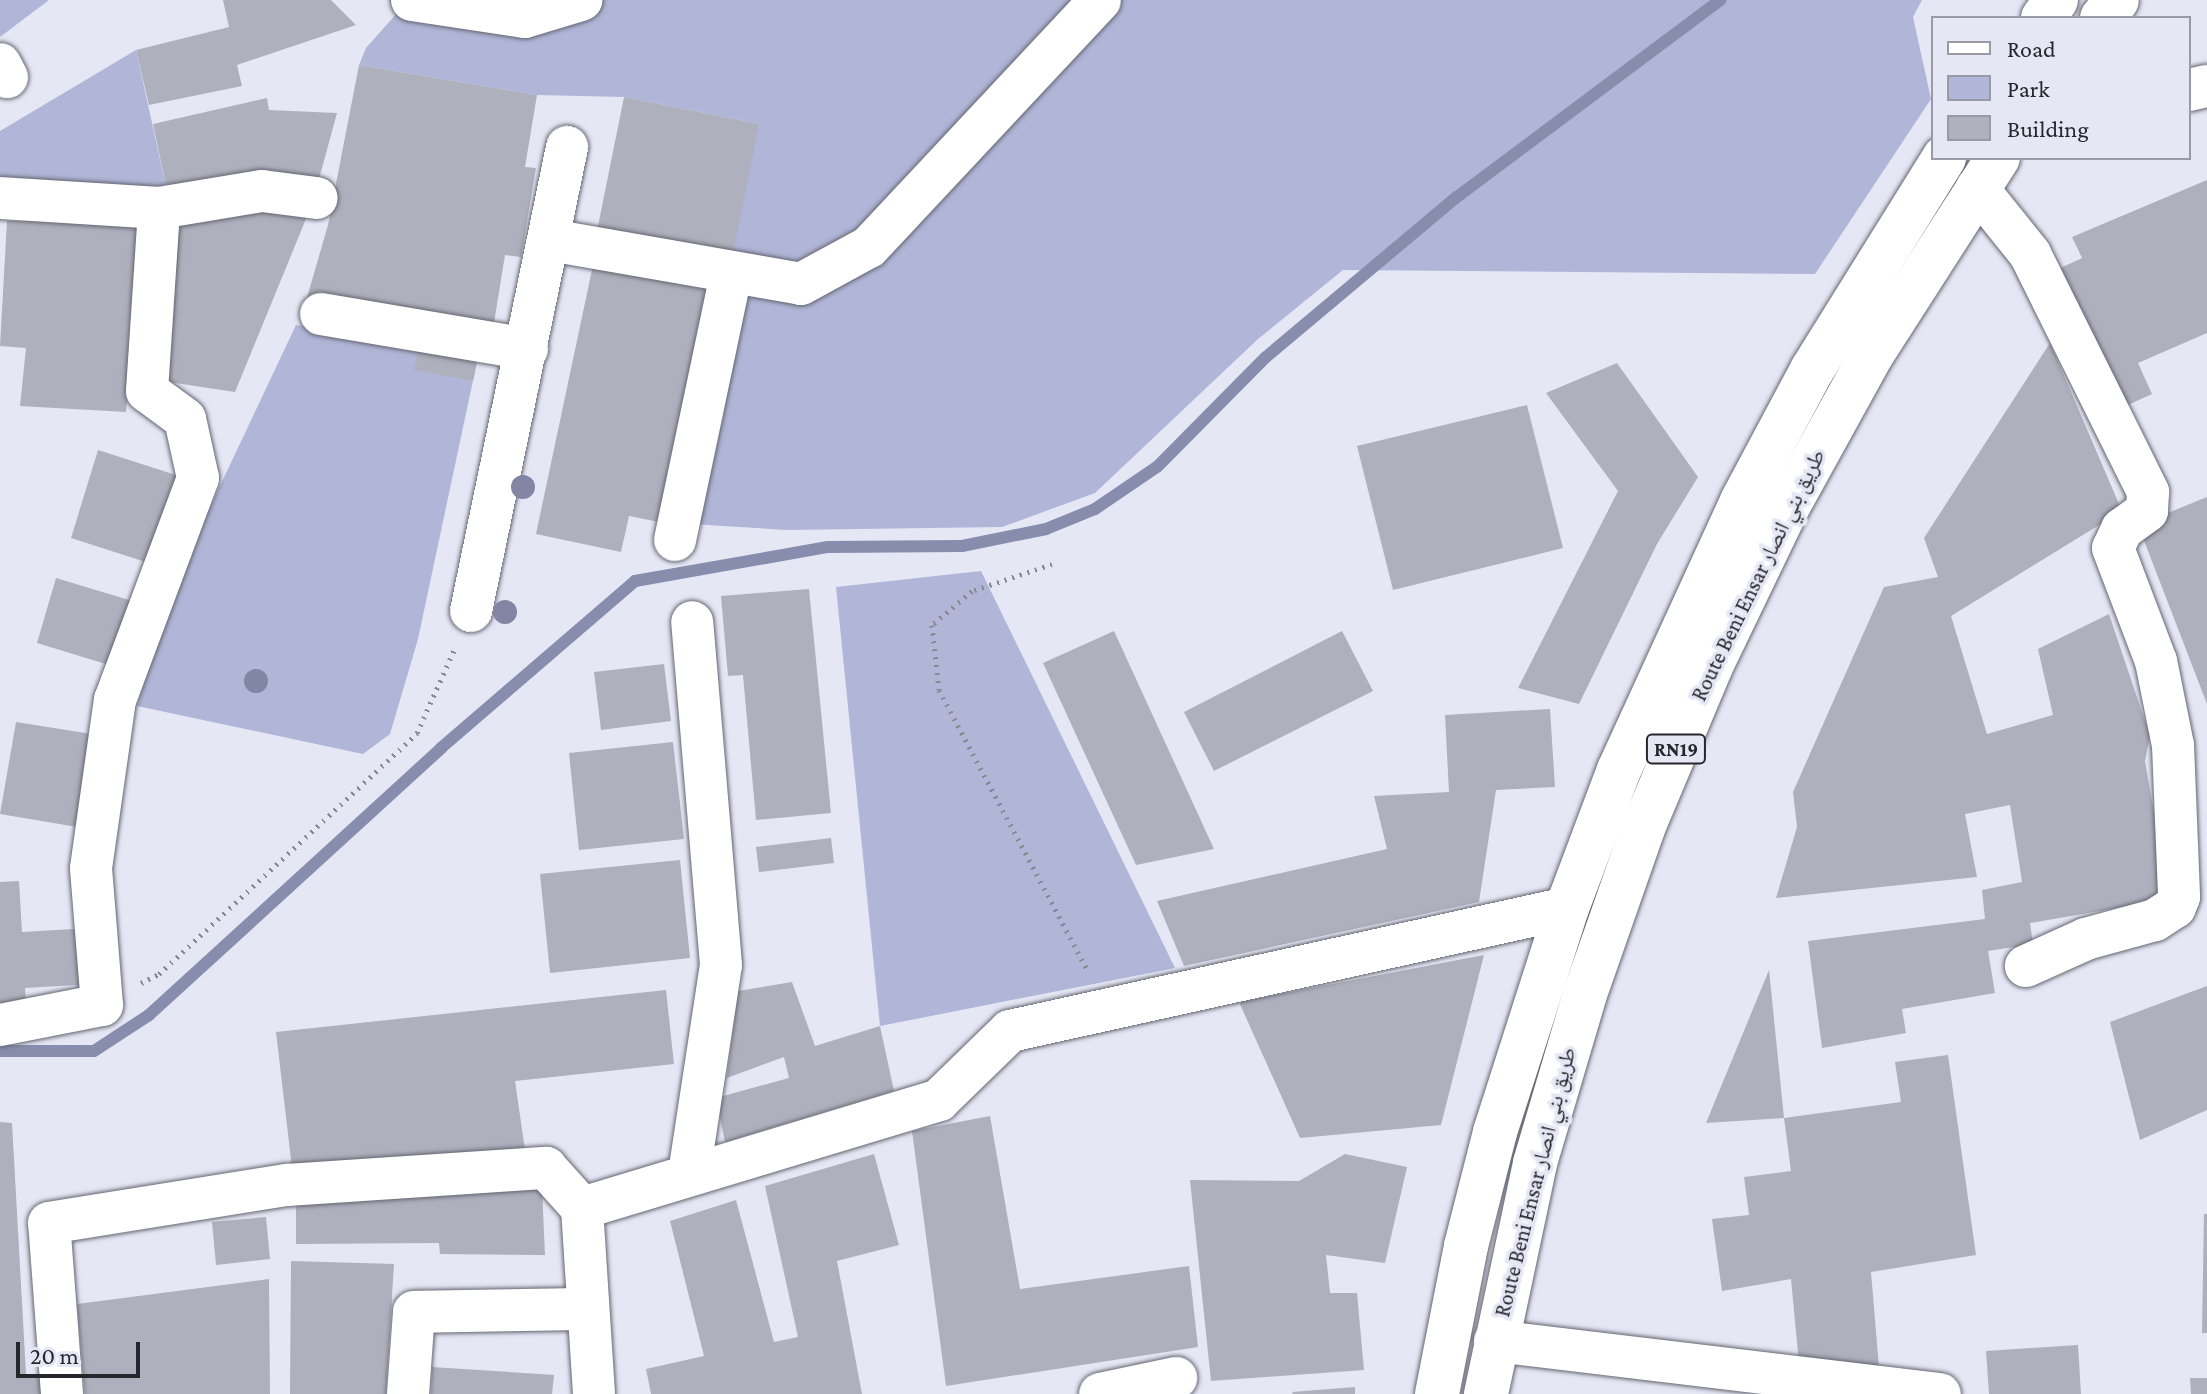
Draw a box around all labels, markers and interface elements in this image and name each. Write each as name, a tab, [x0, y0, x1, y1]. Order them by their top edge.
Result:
legend	[1931, 16, 2191, 160]
text: Road	[2007, 35, 2056, 62]
text: Park	[2007, 75, 2050, 102]
text: Building	[2007, 115, 2089, 142]
street label: Route Beni Ensar طريق بني انصار	[1685, 445, 1831, 705]
road number: RN19	[1644, 733, 1708, 765]
street label: Route Beni Ensar طريق بني انصار	[1489, 1045, 1581, 1319]
scale bar	[20, 1326, 144, 1376]
text: 20 m	[30, 1342, 79, 1369]

